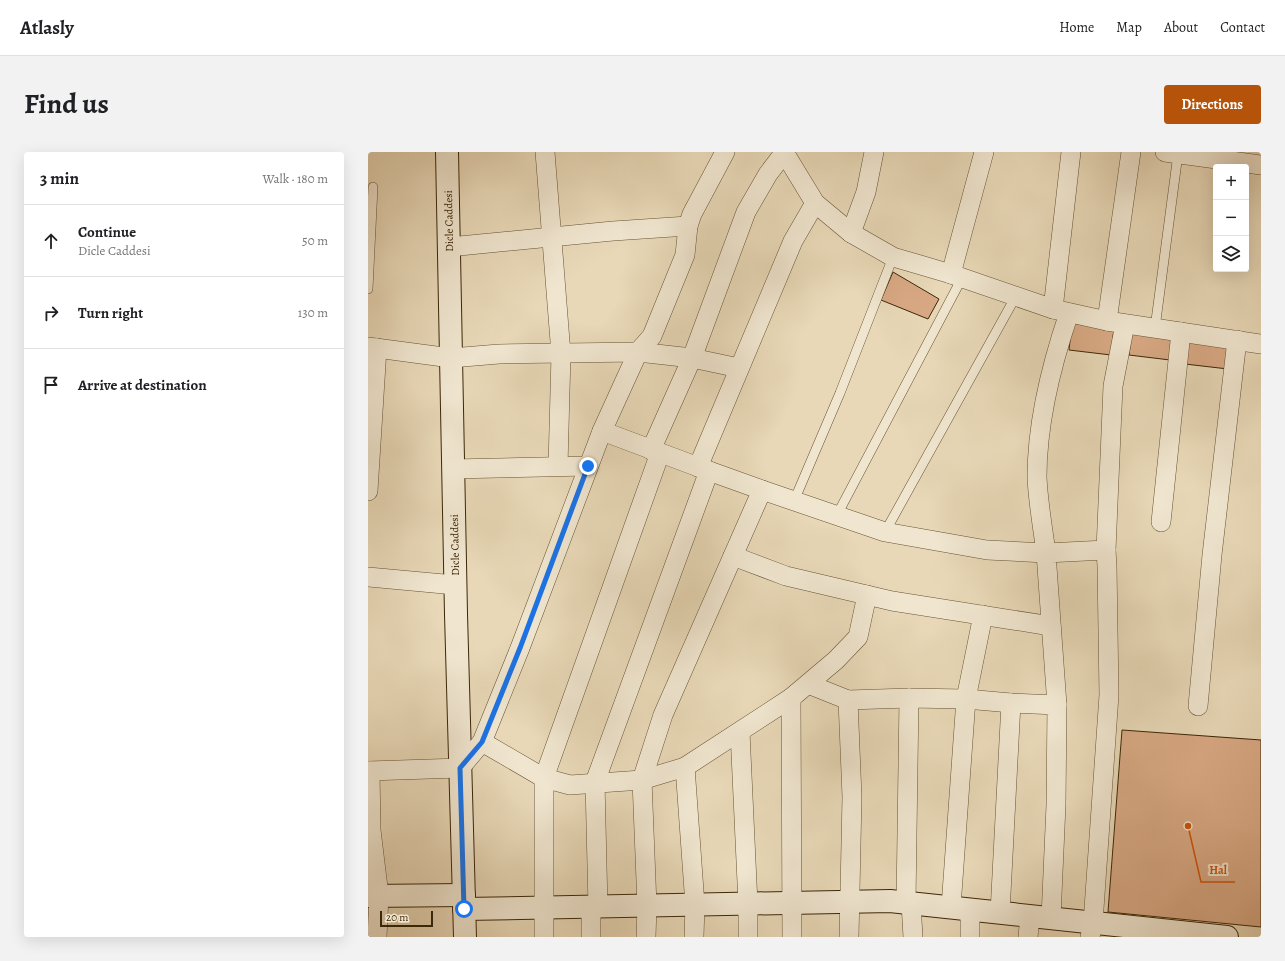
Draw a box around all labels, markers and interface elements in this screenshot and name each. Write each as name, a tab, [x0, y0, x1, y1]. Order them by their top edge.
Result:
text: Atlasly	[20, 15, 74, 41]
text: Home	[1059, 18, 1094, 37]
text: Map	[1116, 18, 1142, 37]
text: About	[1164, 18, 1198, 37]
text: Contact	[1220, 18, 1265, 37]
text: Find us	[24, 85, 109, 123]
button: Directions	[1164, 85, 1261, 124]
map controls	[1213, 164, 1249, 272]
button: +	[1213, 164, 1249, 200]
text: 3 min	[40, 167, 79, 190]
text: Walk · 180 m	[262, 170, 328, 187]
street label: Dicle Caddesi	[441, 190, 457, 252]
button: −	[1213, 200, 1249, 236]
text: Continue	[78, 222, 136, 242]
icon: ahead	[40, 230, 62, 252]
text: 50 m	[302, 232, 328, 249]
button: layers	[1213, 236, 1249, 272]
text: Dicle Caddesi	[78, 242, 151, 259]
icon: right	[40, 302, 62, 324]
text: Turn right	[78, 303, 143, 323]
text: 130 m	[298, 304, 328, 321]
icon: arrive	[40, 374, 62, 396]
text: Arrive at destination	[78, 375, 207, 395]
route end	[579, 457, 597, 475]
street label: Dicle Caddesi	[447, 514, 463, 576]
callout: Hal	[1201, 858, 1235, 882]
text: Hal	[1209, 862, 1228, 878]
route start	[455, 900, 473, 918]
scale bar	[380, 909, 433, 928]
text: 20 m	[386, 910, 408, 925]

